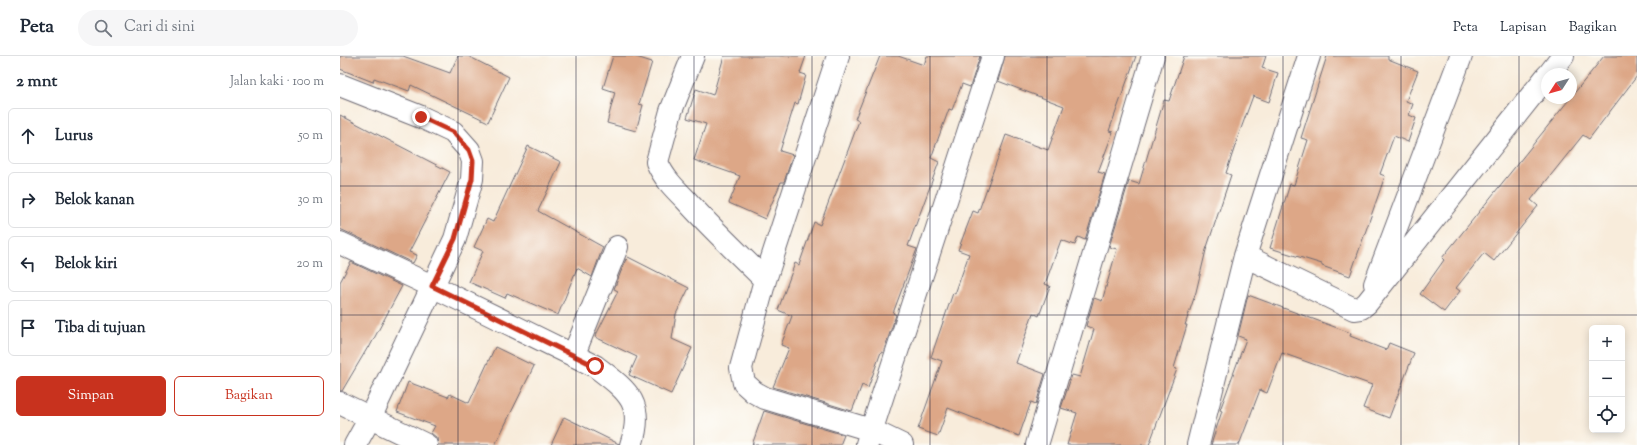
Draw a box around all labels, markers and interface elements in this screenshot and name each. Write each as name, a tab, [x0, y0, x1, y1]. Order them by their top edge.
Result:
search box	[78, 10, 358, 46]
text: Peta	[20, 14, 54, 41]
icon: search	[92, 17, 114, 39]
text: Cari di sini	[124, 17, 195, 38]
text: Peta	[1453, 18, 1478, 38]
text: Lapisan	[1500, 18, 1547, 38]
text: Bagikan	[1569, 18, 1617, 38]
north arrow	[1541, 68, 1577, 104]
text: 2 mnt	[16, 70, 57, 94]
text: Jalan kaki · 100 m	[230, 73, 324, 91]
route end	[412, 108, 430, 126]
icon: ahead	[17, 125, 39, 147]
text: Lurus	[55, 126, 93, 147]
text: 50 m	[298, 127, 323, 145]
icon: right	[17, 189, 39, 211]
text: Belok kanan	[55, 190, 135, 211]
text: 30 m	[297, 191, 323, 209]
icon: left	[17, 253, 39, 275]
text: Belok kiri	[55, 254, 117, 275]
text: 20 m	[297, 255, 323, 273]
icon: arrive	[17, 317, 39, 339]
text: Tiba di tujuan	[55, 318, 146, 339]
map controls	[1589, 325, 1625, 433]
button: +	[1589, 325, 1625, 361]
route start	[586, 357, 604, 375]
button: −	[1589, 361, 1625, 397]
button: Simpan	[16, 376, 166, 416]
button: Bagikan	[174, 376, 324, 416]
button: locate	[1589, 397, 1625, 433]

